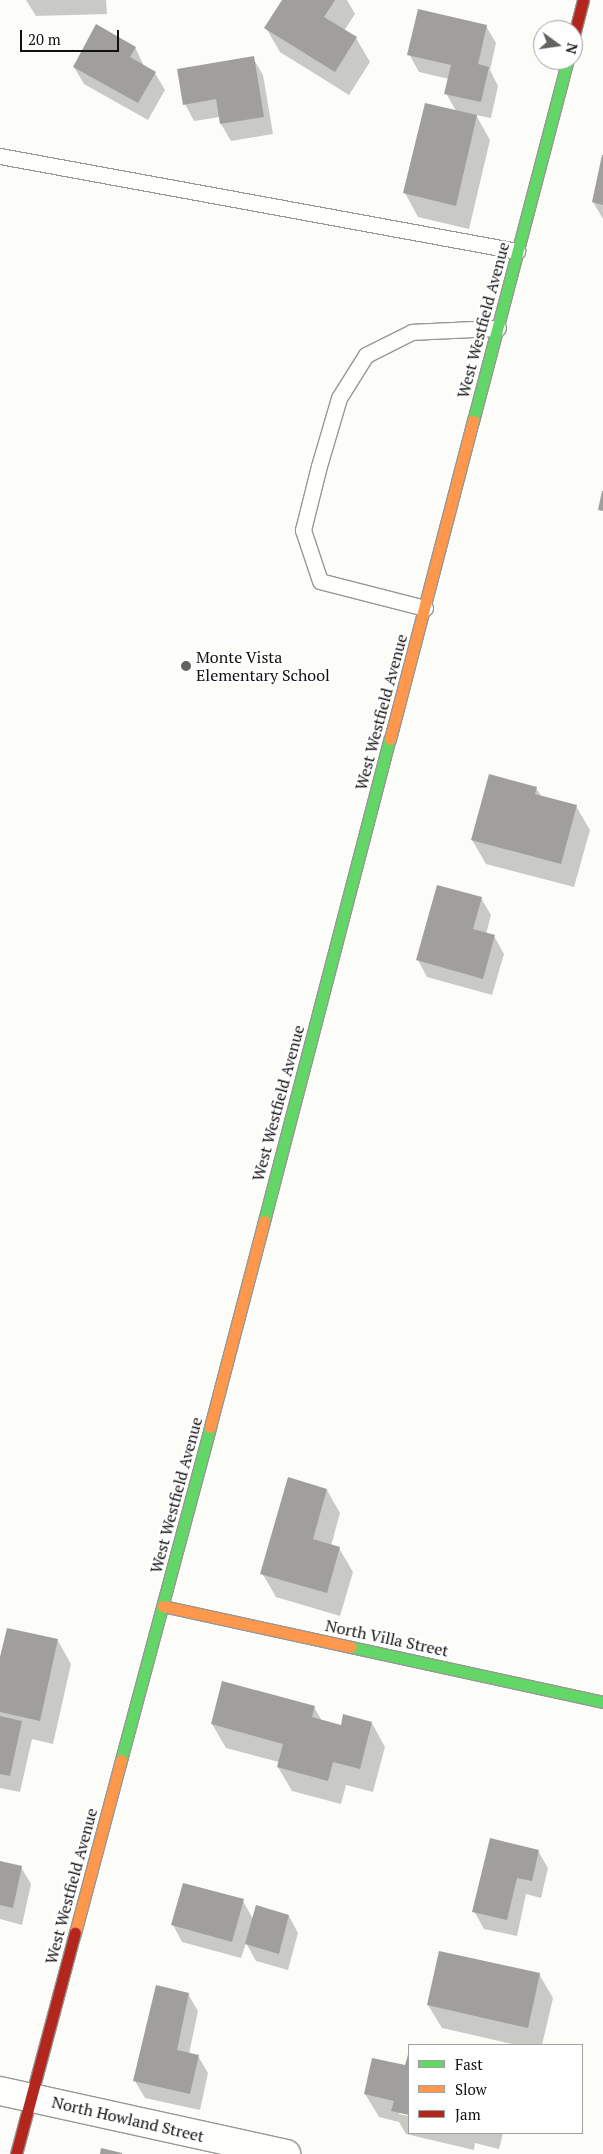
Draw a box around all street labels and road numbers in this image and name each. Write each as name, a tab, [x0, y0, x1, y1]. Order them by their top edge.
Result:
street label: West Westfield Avenue	[453, 240, 513, 400]
street label: West Westfield Avenue	[351, 632, 411, 792]
street label: West Westfield Avenue	[248, 1023, 308, 1183]
street label: West Westfield Avenue	[146, 1415, 206, 1575]
street label: North Villa Street	[323, 1616, 451, 1660]
street label: West Westfield Avenue	[41, 1806, 101, 1966]
street label: North Howland Street	[50, 2092, 206, 2146]

